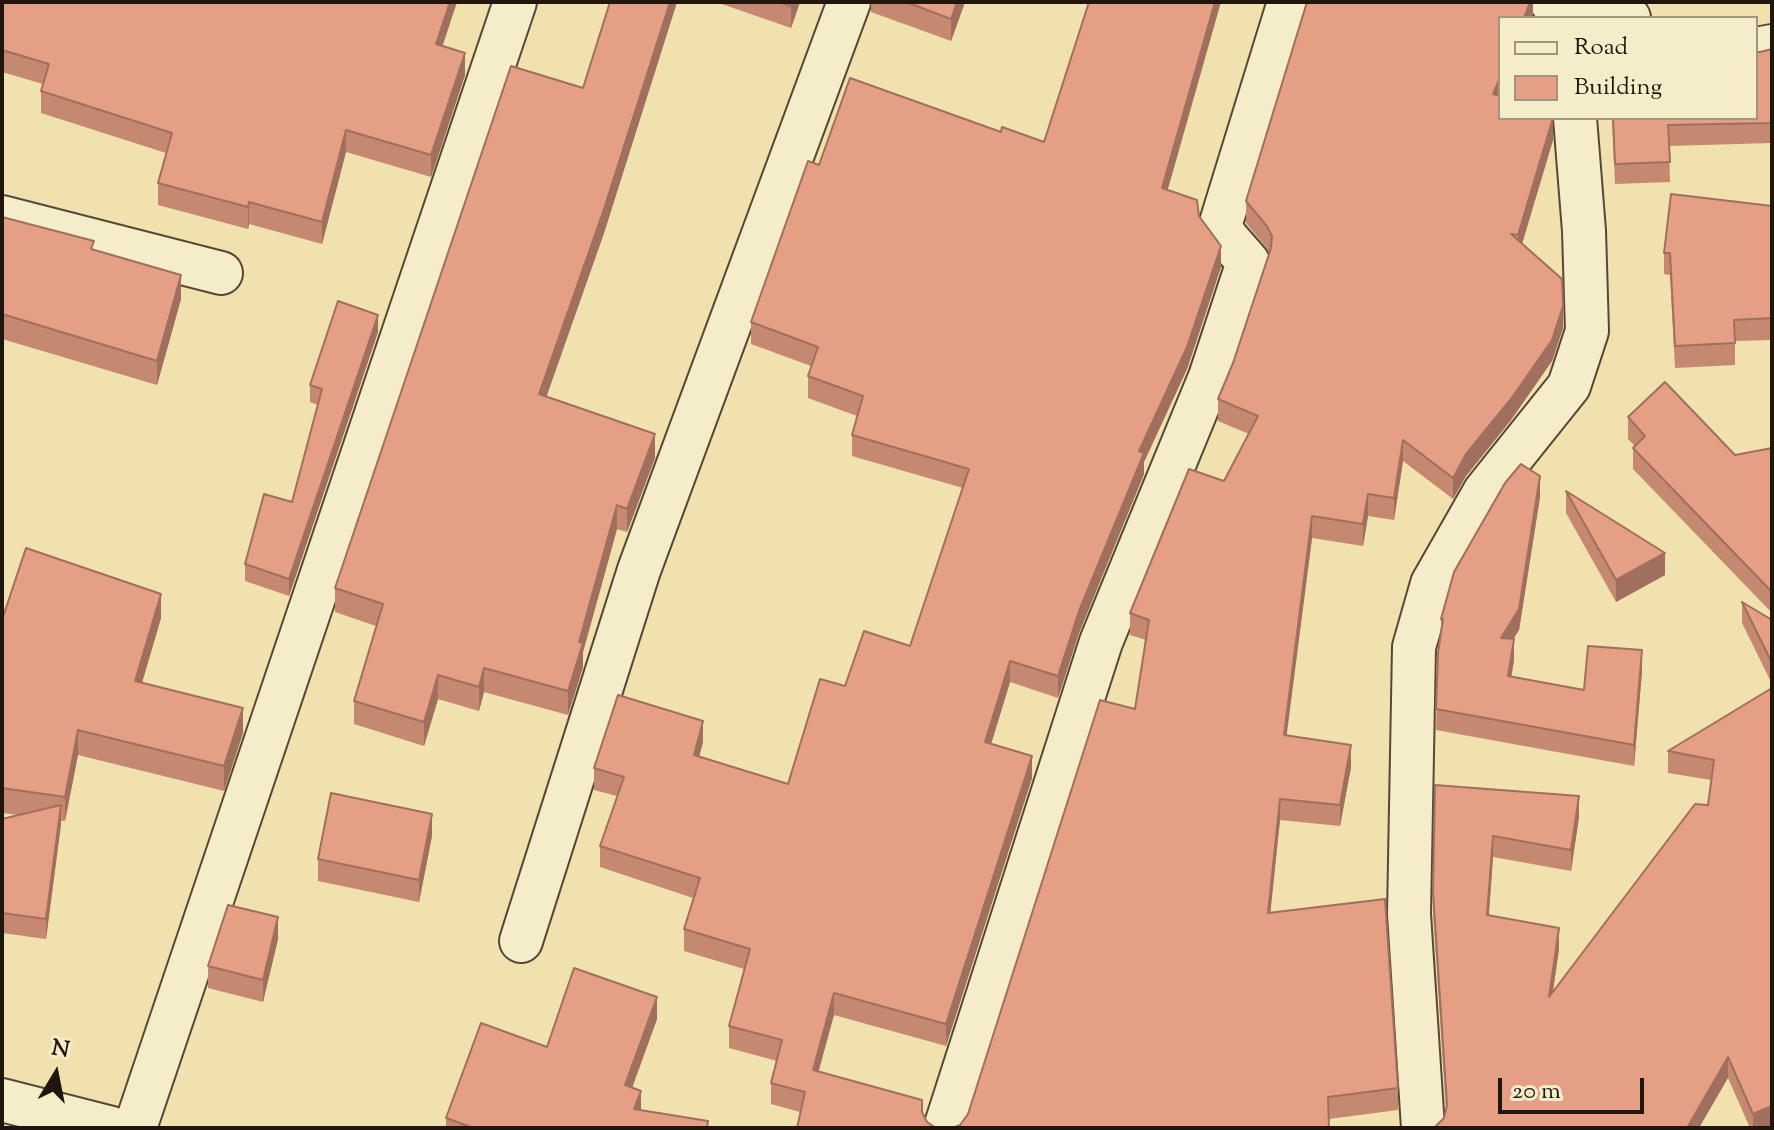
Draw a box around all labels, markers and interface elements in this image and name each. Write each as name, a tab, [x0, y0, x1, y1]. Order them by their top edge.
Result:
legend	[1498, 16, 1758, 120]
text: Road	[1574, 31, 1628, 65]
text: Building	[1574, 71, 1662, 105]
text: N	[49, 1033, 72, 1068]
north arrow	[16, 1034, 96, 1114]
scale bar	[1502, 1062, 1648, 1112]
text: 20 m	[1512, 1075, 1561, 1109]

